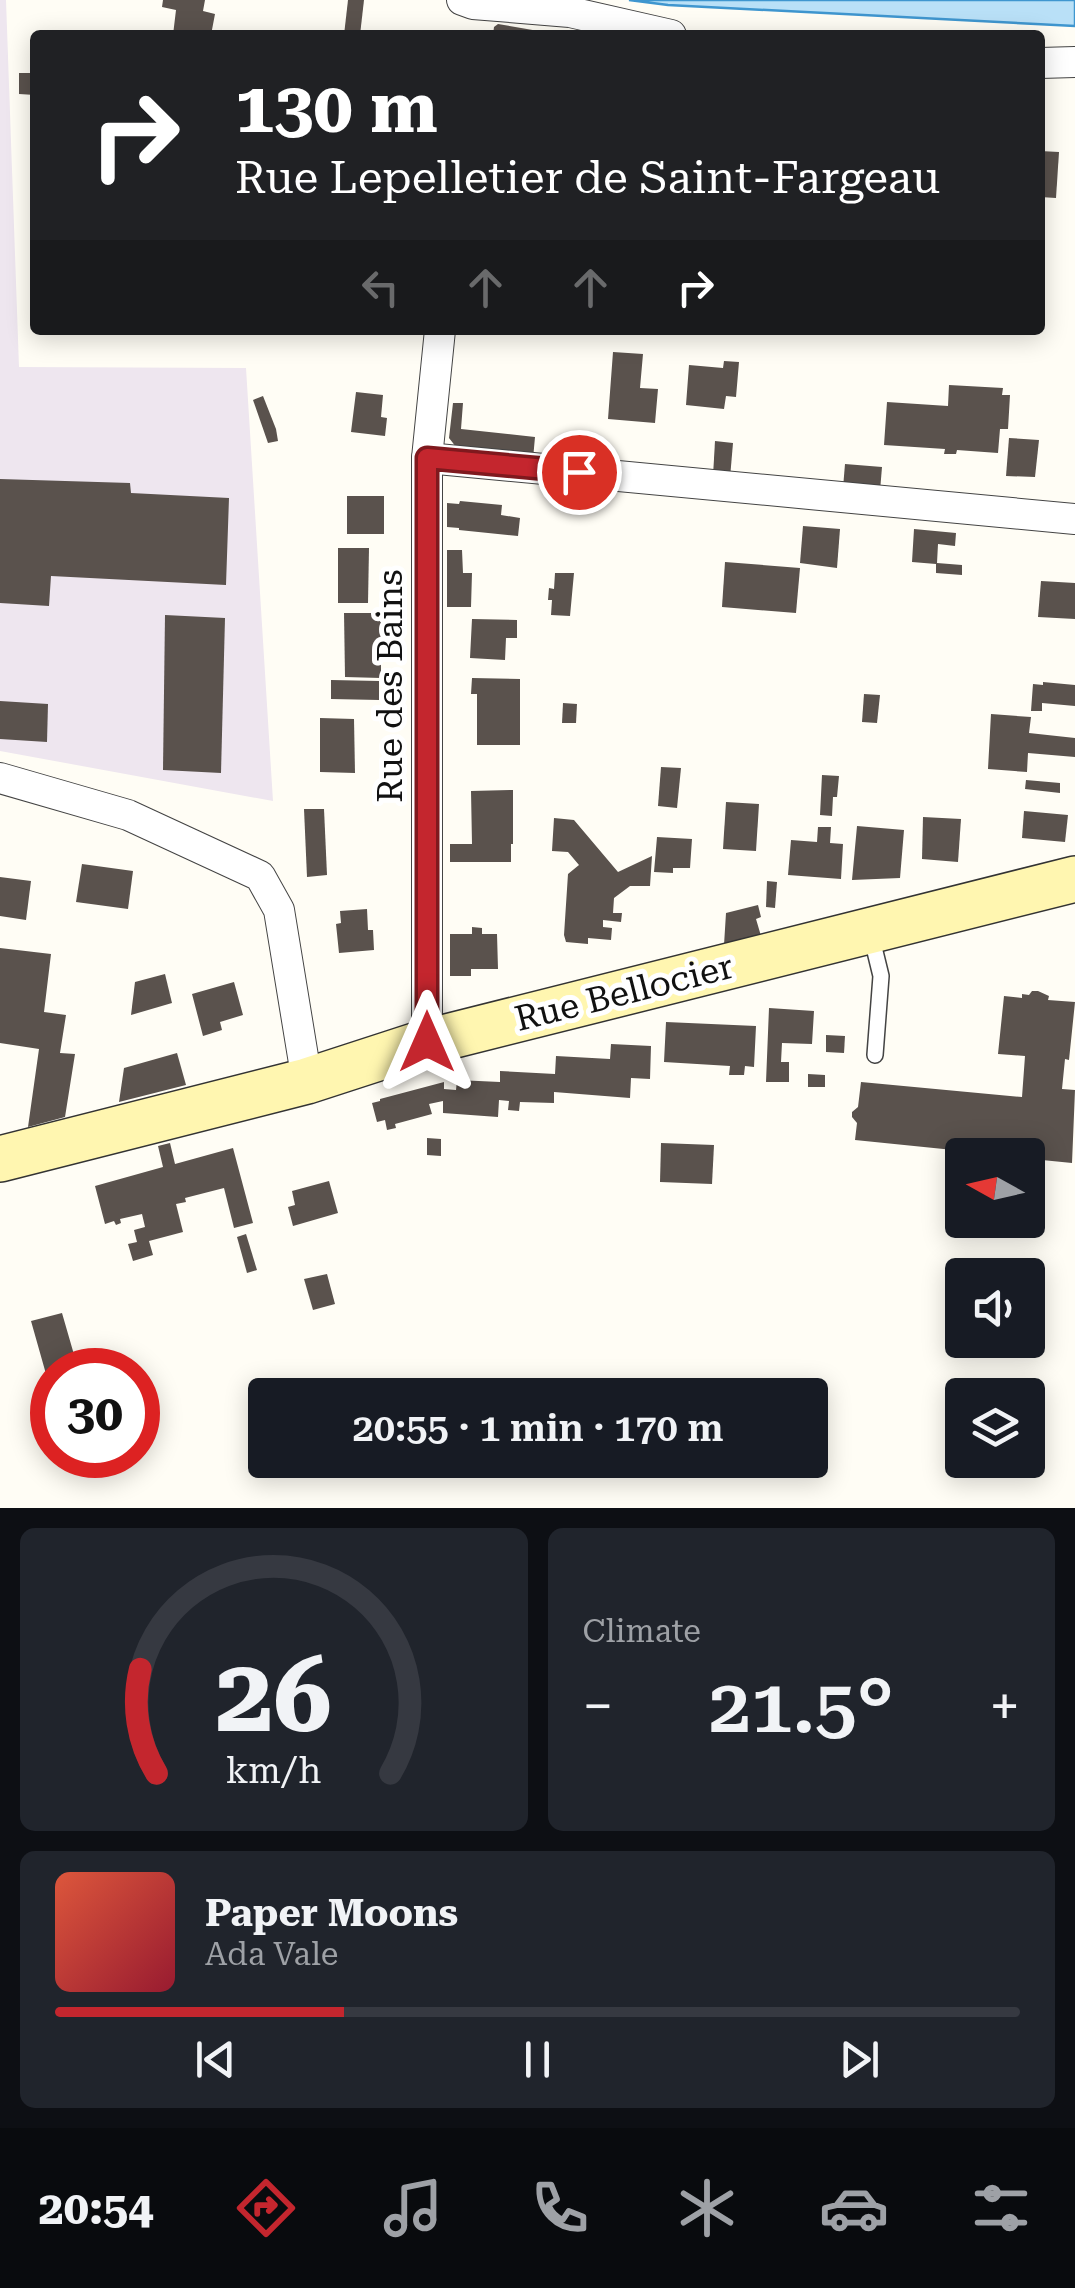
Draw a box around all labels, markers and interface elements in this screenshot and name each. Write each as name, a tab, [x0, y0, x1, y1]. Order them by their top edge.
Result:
text: 130 m	[235, 67, 438, 149]
icon: right	[70, 70, 200, 200]
text: Rue Lepelletier de Saint-Fargeau	[235, 151, 940, 204]
icon: left	[353, 260, 408, 315]
icon: ahead	[458, 260, 513, 315]
icon: ahead	[563, 260, 618, 315]
icon: right	[668, 260, 723, 315]
pin	[537, 430, 622, 515]
icon: arrive	[552, 445, 607, 500]
street label: Rue des Bains	[370, 569, 411, 803]
street label: Rue Bellocier	[511, 946, 737, 1040]
position arrow	[375, 990, 479, 1094]
north arrow	[945, 1138, 1045, 1238]
map controls	[945, 1138, 1045, 1478]
button: sound	[945, 1258, 1045, 1358]
speed limit sign: 30	[30, 1348, 160, 1478]
button: layers	[945, 1378, 1045, 1478]
text: 20:55 · 1 min · 170 m	[353, 1406, 724, 1450]
text: Climate	[583, 1612, 701, 1650]
text: 26	[216, 1635, 332, 1756]
text: 21.5°	[709, 1662, 894, 1750]
text: −	[583, 1674, 613, 1738]
text: +	[989, 1674, 1020, 1738]
text: km/h	[226, 1750, 322, 1792]
text: Paper Moons	[205, 1891, 458, 1935]
text: Ada Vale	[205, 1935, 338, 1973]
icon: previous	[188, 2032, 243, 2087]
icon: pause	[510, 2032, 565, 2087]
icon: next	[832, 2032, 887, 2087]
icon: directions	[231, 2173, 301, 2243]
icon: music	[378, 2173, 448, 2243]
icon: phone	[525, 2173, 595, 2243]
icon: climate	[672, 2173, 742, 2243]
icon: car	[819, 2173, 889, 2243]
icon: filters	[966, 2173, 1036, 2243]
text: 20:54	[39, 2182, 153, 2235]

